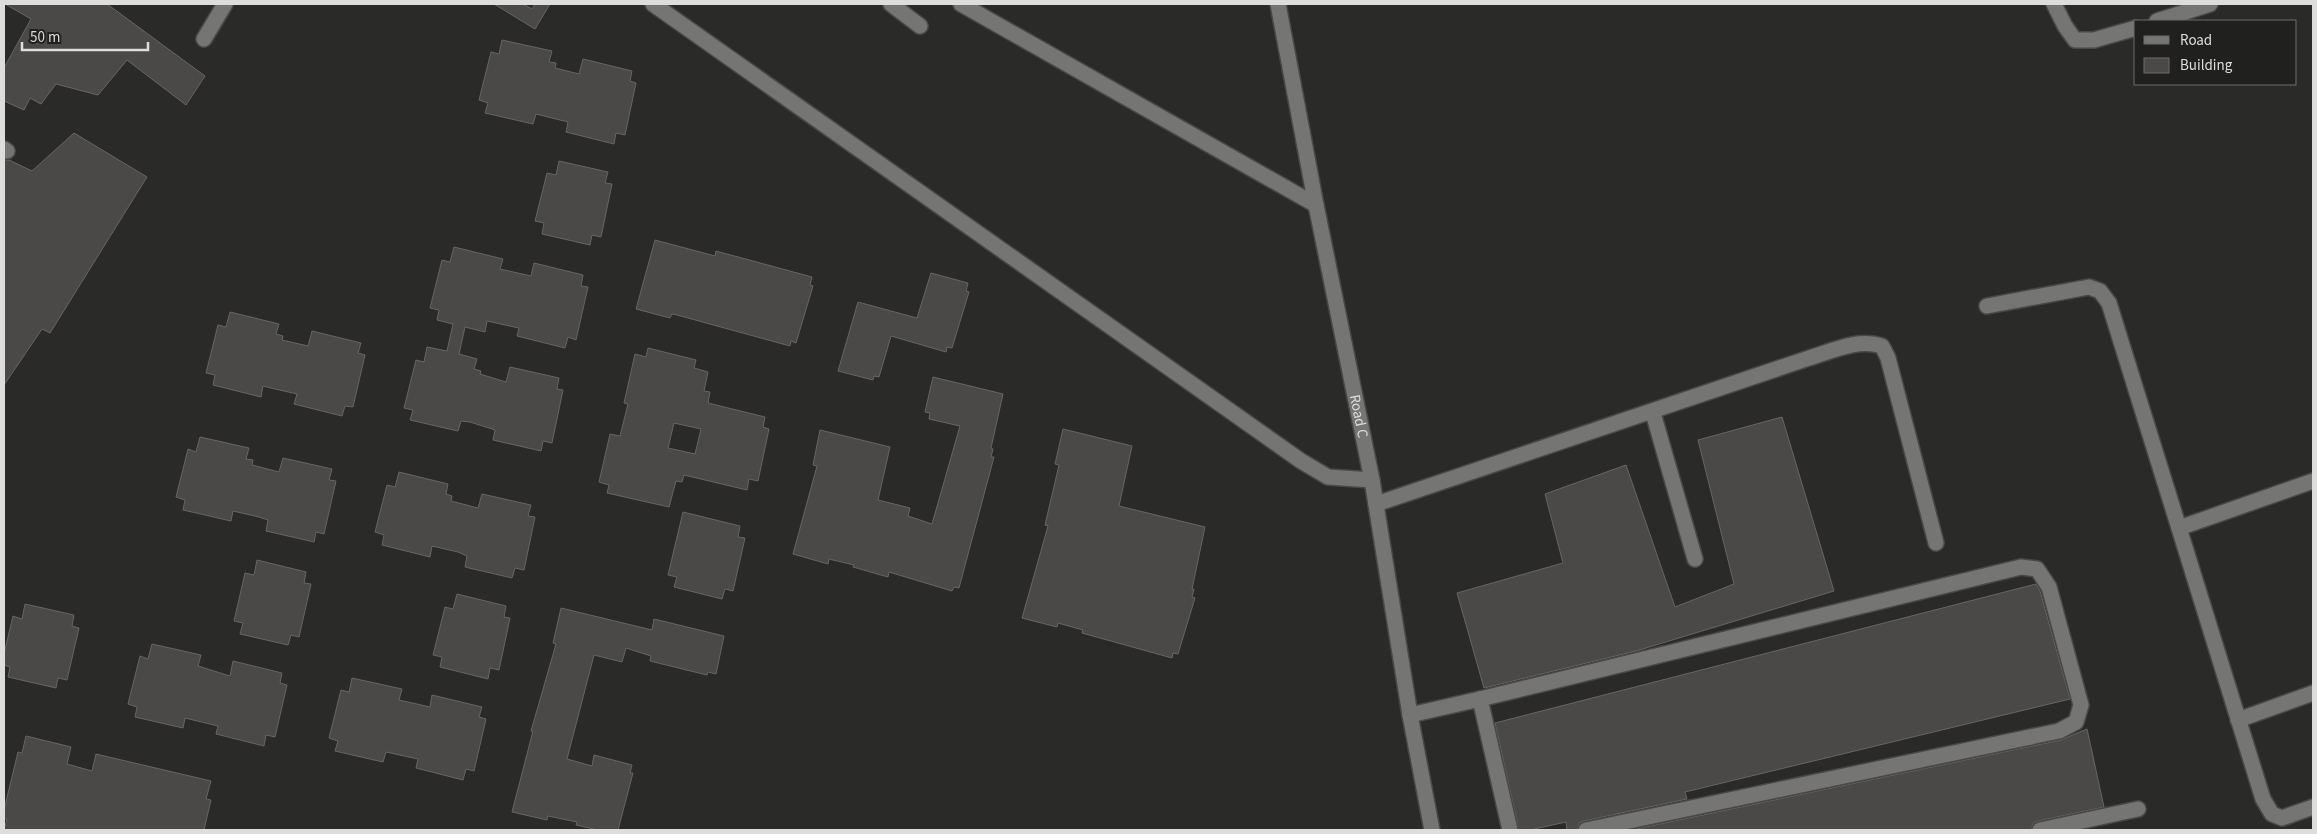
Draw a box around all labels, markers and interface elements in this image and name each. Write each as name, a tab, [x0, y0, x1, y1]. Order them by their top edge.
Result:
scale bar	[22, 20, 149, 52]
legend	[2134, 20, 2297, 85]
text: 50 m	[30, 27, 60, 48]
text: Road	[2180, 30, 2212, 51]
text: Building	[2180, 55, 2233, 76]
street label: Road C	[1344, 393, 1373, 440]

